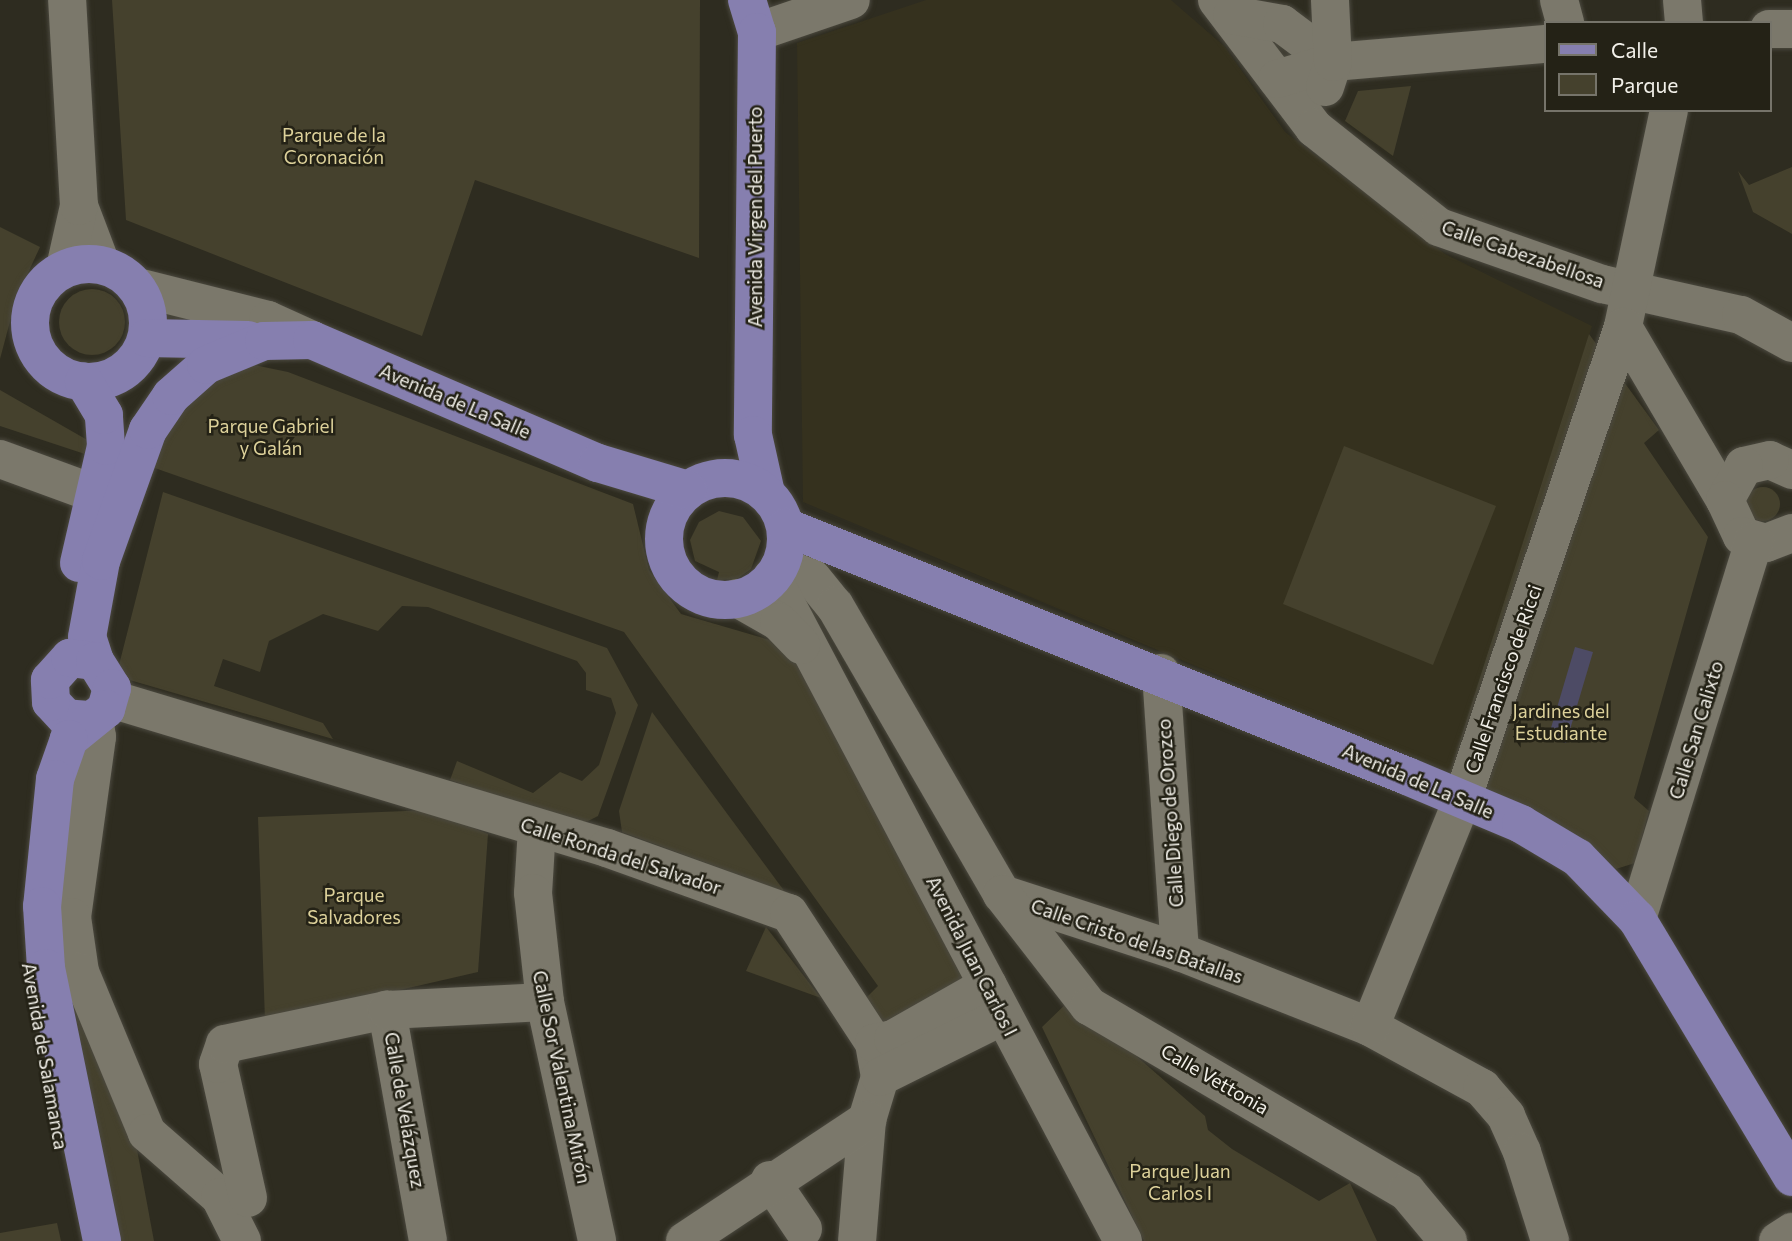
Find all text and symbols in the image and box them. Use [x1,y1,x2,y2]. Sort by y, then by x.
legend [1544,21,1771,112]
text: Calle [1611,37,1658,62]
text: Parque [1611,72,1678,97]
street label: Avenida Virgen del Puerto [744,107,766,327]
park label: Parque de la Coronación [282,124,386,168]
street label: Calle Cabezabellosa [1439,215,1607,293]
street label: Avenida de La Salle [376,359,534,443]
park label: Parque Gabriel y Galán [208,415,334,459]
street label: Calle Francisco de Ricci [1460,582,1546,776]
street label: Calle San Calixto [1664,658,1728,802]
park label: Jardines del Estudiante [1512,700,1610,744]
street label: Calle Diego de Orozco [1152,718,1188,908]
street label: Avenida de La Salle [1339,739,1497,823]
street label: Calle Ronda del Salvador [518,813,724,899]
street label: Avenida Juan Carlos I [922,872,1022,1040]
park label: Parque Salvadores [307,884,401,928]
street label: Calle Cristo de las Batallas [1028,894,1246,988]
street label: Avenida de Salamanca [17,961,73,1151]
street label: Calle Sor Valentina Mirón [528,968,596,1186]
street label: Calle de Velázquez [380,1030,430,1190]
street label: Calle Vettonia [1157,1039,1273,1119]
park label: Parque Juan Carlos I [1129,1160,1231,1204]

